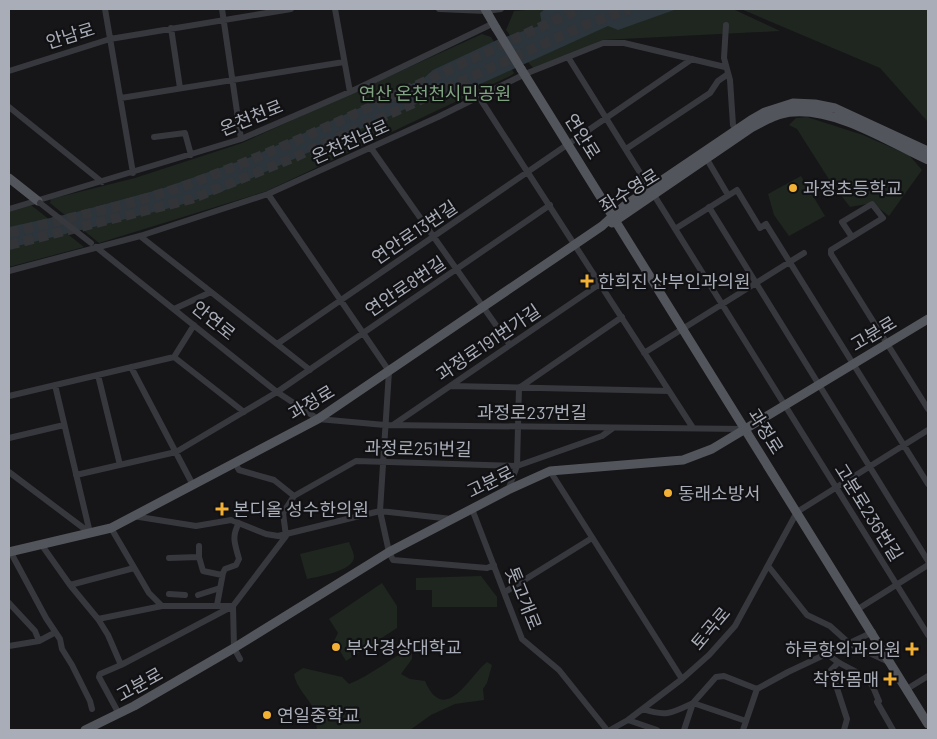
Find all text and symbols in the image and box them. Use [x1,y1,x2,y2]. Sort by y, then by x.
street label: 안남로 [43,17,97,53]
park label: 연산 온천천시민공원 [359,82,511,104]
street label: 온천천로 [216,94,286,140]
street label: 연안로 [561,109,605,163]
street label: 온천천남로 [308,114,392,168]
street label: 좌수영로 [595,163,663,217]
place label: 과정초등학교 [803,177,902,199]
marker: 과정초등학교 [787,182,799,194]
street label: 연안로13번길 [367,195,461,269]
street label: 연안로8번길 [361,251,449,321]
place label: 한희진 산부인과의원 [598,270,751,292]
marker: 한희진 산부인과의원 [580,274,594,288]
street label: 안연로 [188,296,240,344]
street label: 과정로191번가길 [432,299,544,385]
street label: 고분로 [846,311,900,355]
street label: 과정로 [284,380,338,424]
street label: 과정로237번길 [477,401,587,423]
street label: 과정로 [744,404,788,458]
street label: 과정로251번길 [364,436,472,460]
street label: 고분로236번길 [830,459,908,565]
street label: 고분로 [463,460,517,502]
place label: 동래소방서 [678,482,761,504]
marker: 동래소방서 [662,487,674,499]
place label: 본디올 성수한의원 [233,498,369,520]
marker: 본디올 성수한의원 [215,502,229,516]
street label: 톳고개로 [501,563,547,633]
street label: 토곡로 [686,602,734,654]
place label: 부산경상대학교 [346,636,462,658]
place label: 하루항외과의원 [785,638,901,660]
marker: 부산경상대학교 [330,641,342,653]
marker: 하루항외과의원 [905,642,919,656]
street label: 고분로 [112,662,166,706]
place label: 착한몸매 [813,668,879,690]
marker: 착한몸매 [883,672,897,686]
place label: 연일중학교 [277,704,360,726]
marker: 연일중학교 [261,709,273,721]

